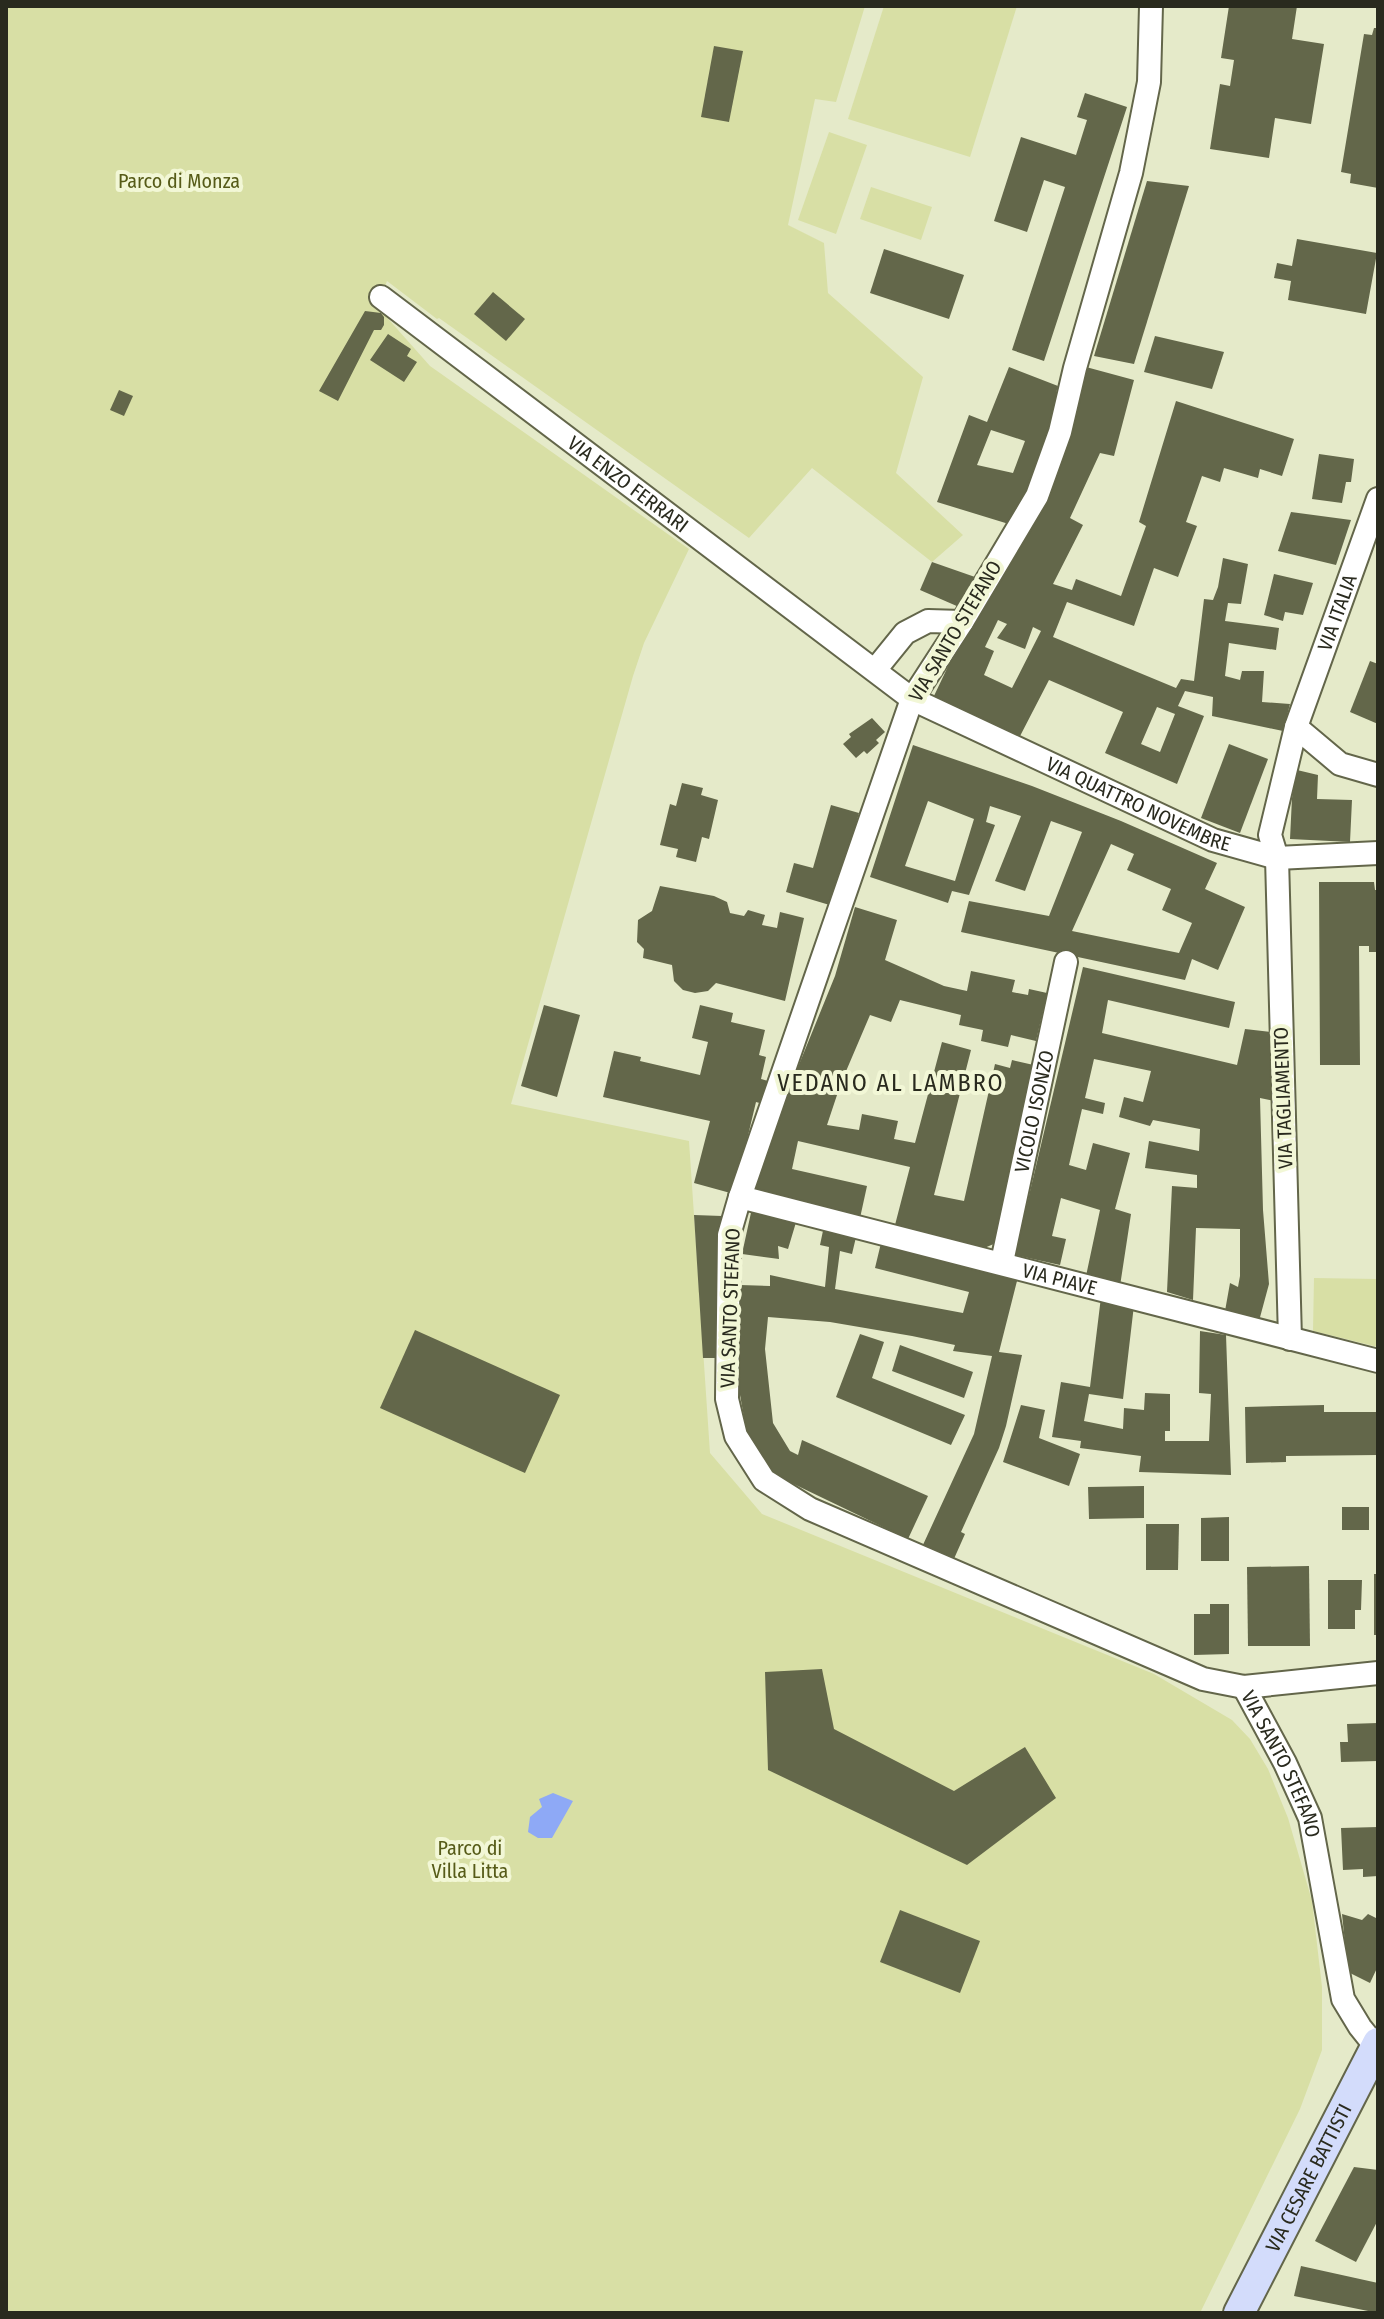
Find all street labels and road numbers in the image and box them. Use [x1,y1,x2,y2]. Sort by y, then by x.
street label: VIA ENZO FERRARI [563,431,693,537]
street label: VIA SANTO STEFANO [903,556,1007,706]
street label: VIA ITALIA [1312,571,1362,654]
street label: VIA QUATTRO NOVEMBRE [1042,752,1233,856]
street label: VIA TAGLIAMENTO [1269,1027,1297,1169]
street label: VICOLO ISONZO [1009,1048,1059,1175]
street label: VIA SANTO STEFANO [715,1228,745,1388]
street label: VIA PIAVE [1020,1258,1100,1300]
street label: VIA SANTO STEFANO [1236,1687,1325,1839]
street label: VIA CESARE BATTISTI [1260,2100,1357,2256]

